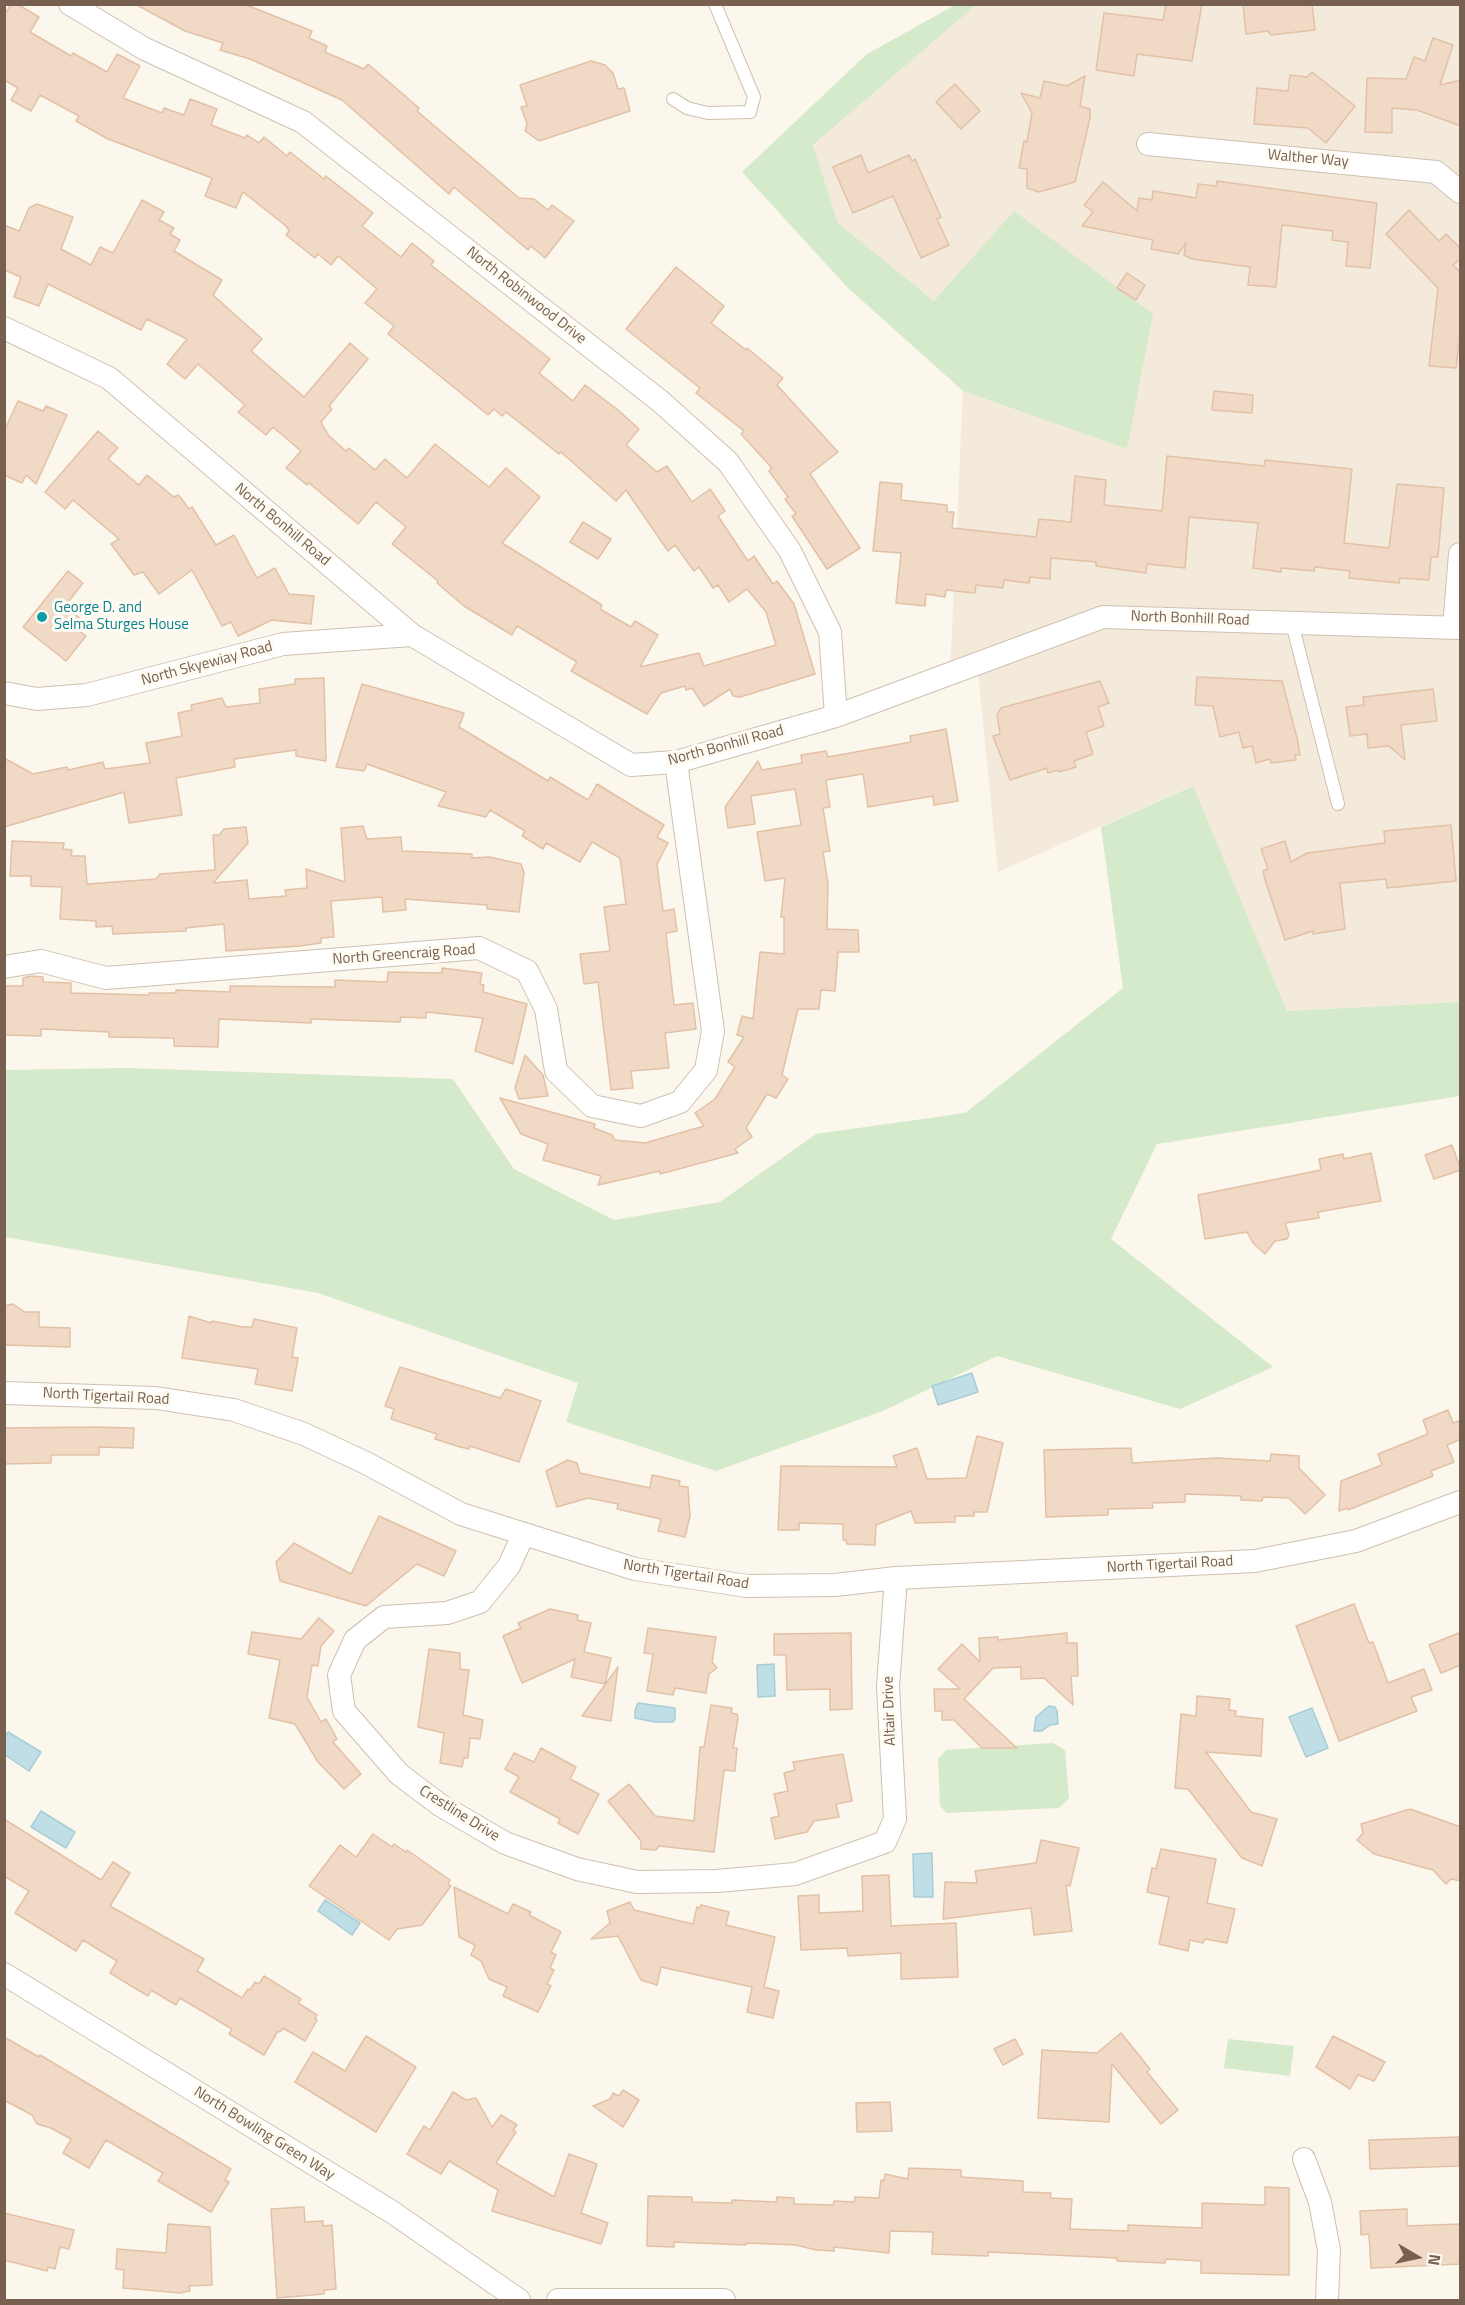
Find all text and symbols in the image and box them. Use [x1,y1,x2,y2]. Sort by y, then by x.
street label: Walther Way [1267,146,1349,172]
street label: North Robinwood Drive [462,244,590,348]
street label: North Bonhill Road [231,480,333,570]
place label: George D. and Selma Sturges House [54,599,189,634]
street label: North Bonhill Road [1130,608,1250,630]
marker: George D. and Selma Sturges House [35,610,49,624]
street label: North Skyewiay Road [140,638,274,690]
street label: North Bonhill Road [666,722,786,770]
street label: North Greencraig Road [332,941,476,969]
street label: North Tigertail Road [42,1385,170,1409]
street label: North Tigertail Road [1106,1553,1234,1577]
street label: North Tigertail Road [622,1556,750,1594]
street label: Altair Drive [880,1676,900,1746]
street label: Crestline Drive [415,1782,503,1846]
street label: North Bowling Green Way [190,2083,338,2185]
north arrow [1387,2227,1447,2287]
text: N [1422,2252,1447,2267]

